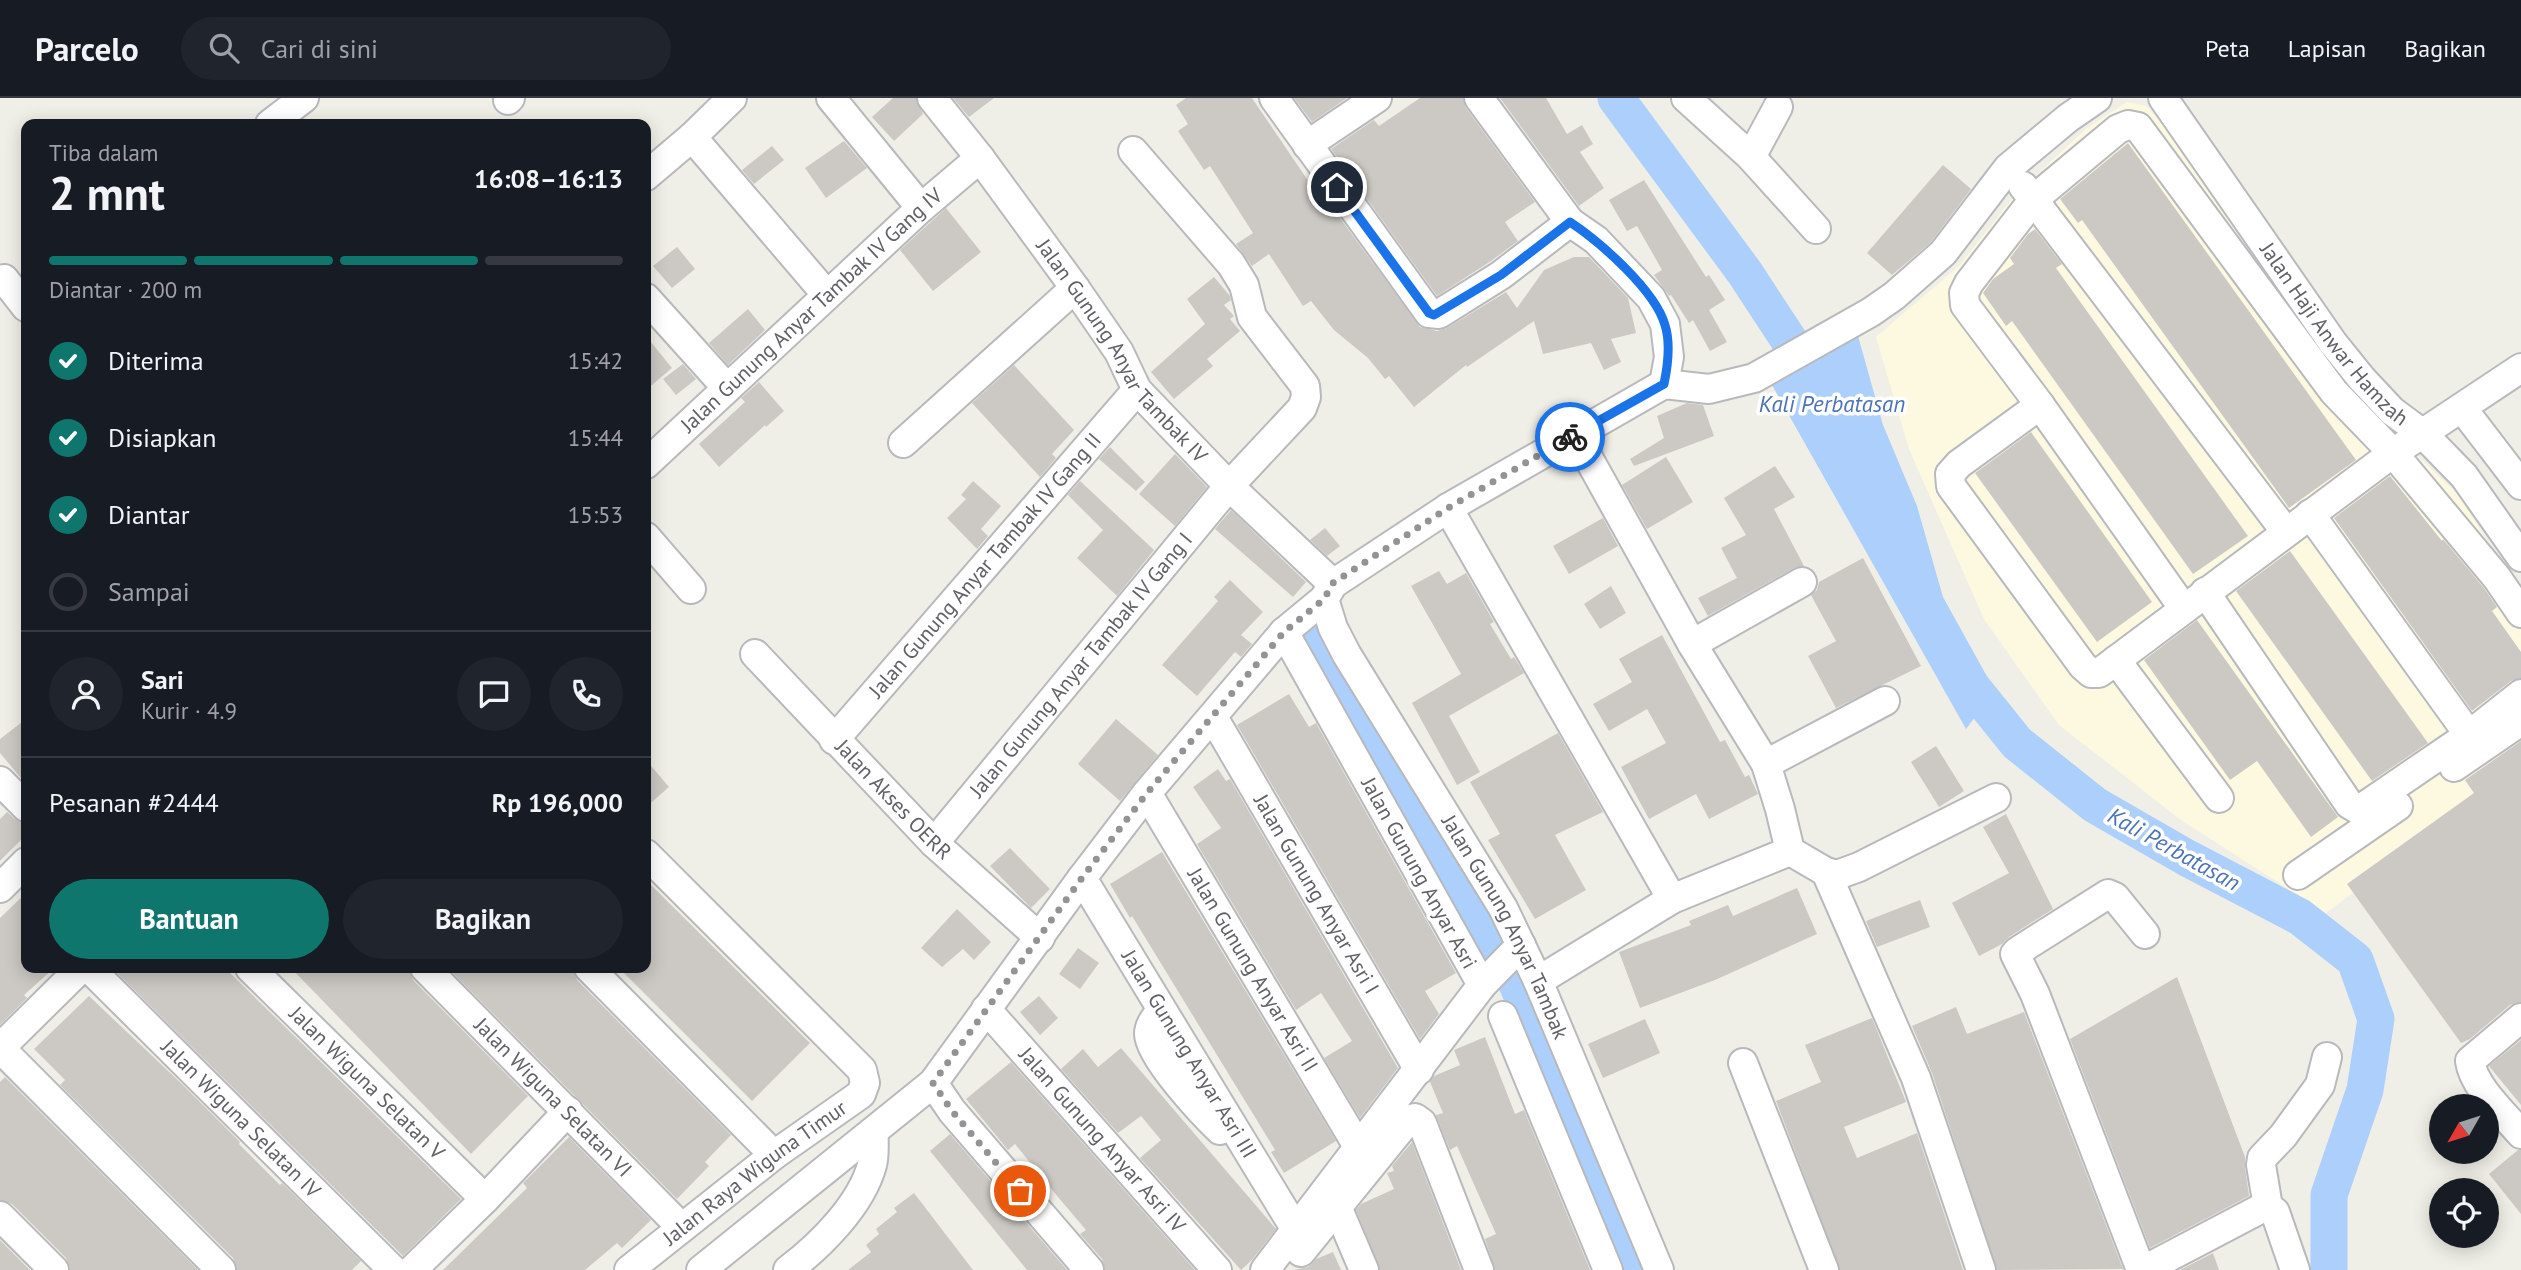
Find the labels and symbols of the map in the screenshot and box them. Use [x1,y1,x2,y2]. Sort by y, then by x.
pin [1307,157,1367,217]
street label: Jalan Gunung Anyar Tambak IV Gang IV [674,182,948,439]
street label: Jalan Gunung Anyar Tambak IV [1030,233,1213,468]
street label: Jalan Haji Anwar Hamzah [2254,236,2414,431]
water label: Kali Perbatasan [1759,389,1905,418]
courier [1535,402,1605,472]
street label: Jalan Gunung Anyar Tambak IV Gang II [864,427,1108,703]
street label: Jalan Gunung Anyar Tambak IV Gang I [963,527,1199,803]
street label: Jalan Akses OERR [829,733,957,865]
street label: Jalan Gunung Anyar Asri [1355,771,1483,973]
street label: Jalan Gunung Anyar Asri I [1247,788,1386,999]
water label: Kali Perbatasan [2103,800,2245,897]
street label: Jalan Gunung Anyar Tambak [1435,809,1575,1043]
street label: Jalan Gunung Anyar Asri II [1181,862,1324,1076]
street label: Jalan Gunung Anyar Asri III [1115,944,1263,1163]
street label: Jalan Wiguna Selatan V [283,1000,451,1165]
street label: Jalan Wiguna Selatan VI [468,1011,638,1182]
street label: Jalan Wiguna Selatan IV [155,1033,327,1204]
street label: Jalan Gunung Anyar Asri IV [1013,1041,1192,1238]
street label: Jalan Raya Wiguna Timur [656,1094,852,1252]
north arrow [2429,1094,2499,1164]
pin [990,1161,1050,1221]

